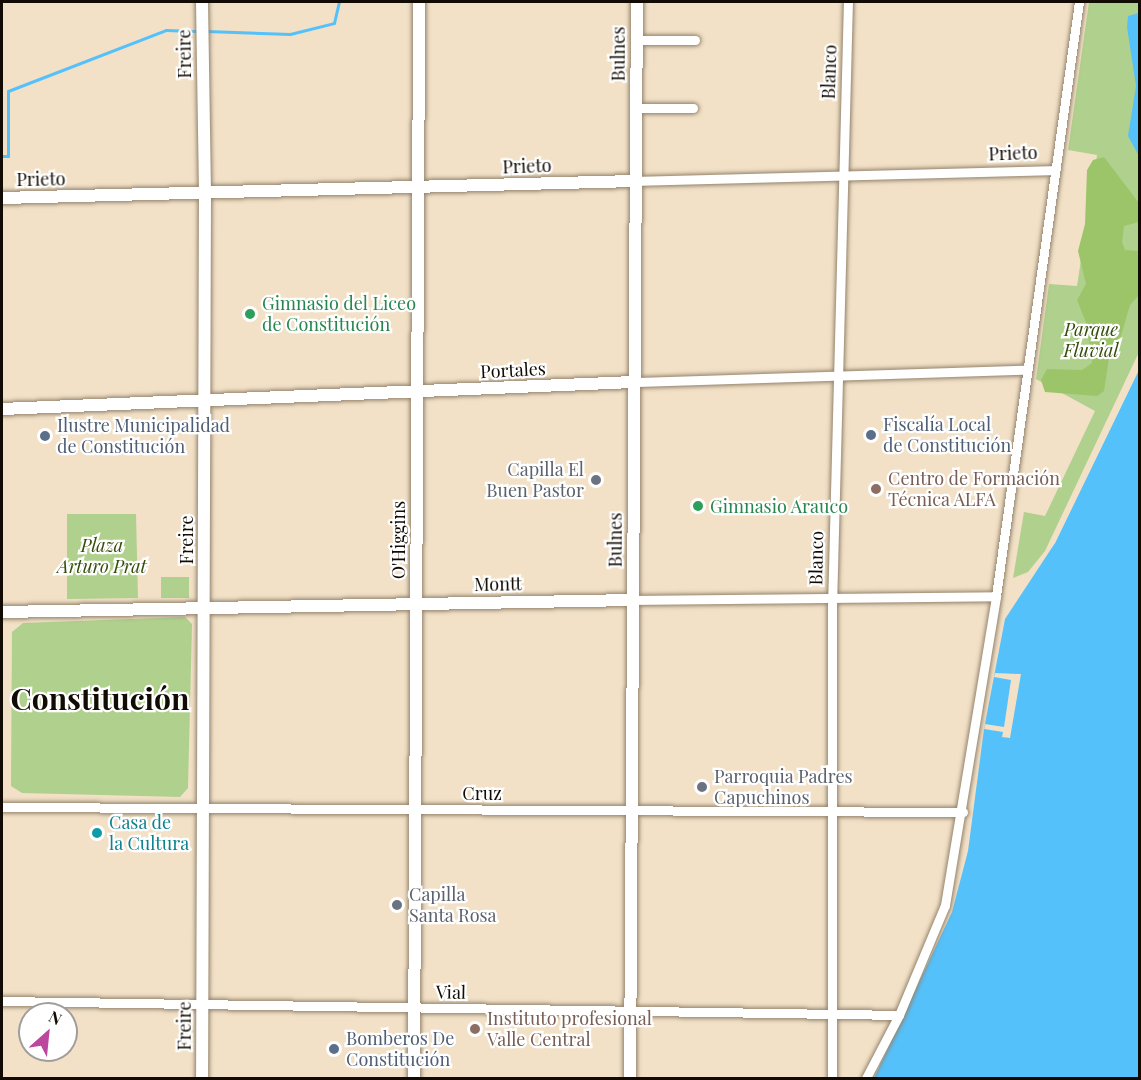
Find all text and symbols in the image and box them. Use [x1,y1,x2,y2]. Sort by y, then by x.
street label: Bulnes [607,27,629,81]
street label: Freire [173,29,195,79]
street label: Blanco [817,44,841,100]
street label: Prieto [988,141,1038,165]
street label: Prieto [502,154,552,178]
street label: Prieto [16,168,66,190]
place label: Gimnasio del Liceo de Constitución [262,293,416,336]
marker: Gimnasio del Liceo de Constitución [243,307,257,321]
park label: Parque Fluvial [1064,319,1118,362]
street label: Portales [480,357,546,383]
place label: Fiscalía Local de Constitución [883,414,1011,456]
place label: Ilustre Municipalidad de Constitución [57,415,230,458]
marker: Fiscalía Local de Constitución [864,428,878,442]
marker: Ilustre Municipalidad de Constitución [38,429,52,443]
place label: Capilla El Buen Pastor [486,459,584,502]
place label: Centro de Formación Técnica ALFA [888,468,1060,510]
marker: Capilla El Buen Pastor [589,473,603,487]
marker: Centro de Formación Técnica ALFA [869,482,883,496]
place label: Gimnasio Arauco [710,495,849,517]
marker: Gimnasio Arauco [691,499,705,513]
street label: O'Higgins [387,501,409,579]
street label: Bulnes [604,513,626,567]
street label: Freire [175,515,197,565]
street label: Blanco [805,531,827,585]
park label: Plaza Arturo Prat [57,535,147,578]
street label: Montt [474,573,522,595]
district label: Constitución [11,680,189,716]
place label: Parroquia Padres Capuchinos [714,766,853,808]
marker: Parroquia Padres Capuchinos [695,780,709,794]
street label: Cruz [462,782,502,804]
place label: Casa de la Cultura [109,812,189,854]
marker: Casa de la Cultura [90,826,104,840]
place label: Capilla Santa Rosa [409,884,497,926]
marker: Capilla Santa Rosa [390,898,404,912]
street label: Vial [436,981,466,1003]
street label: Freire [173,1001,195,1051]
north arrow [18,1002,78,1062]
text: N [46,1005,65,1029]
place label: Instituto profesional Valle Central [487,1008,652,1050]
marker: Instituto profesional Valle Central [468,1022,482,1036]
place label: Bomberos De Constitución [346,1028,454,1070]
marker: Bomberos De Constitución [327,1042,341,1056]

